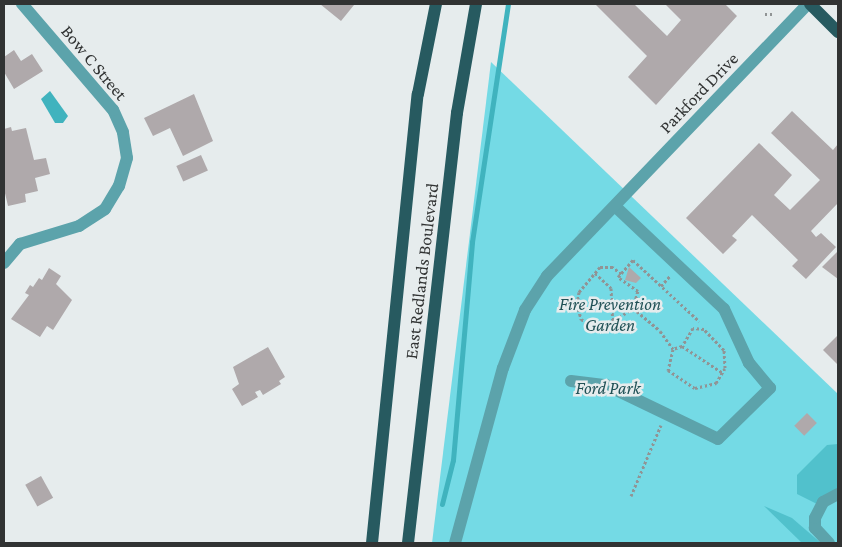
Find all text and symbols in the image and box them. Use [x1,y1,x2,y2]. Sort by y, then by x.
street label: Bow C Street [56,21,132,105]
street label: Parkford Drive [655,48,743,138]
street label: East Redlands Boulevard [400,182,444,360]
park label: Fire Prevention Garden [559,294,661,336]
park label: Ford Park [575,377,641,399]

